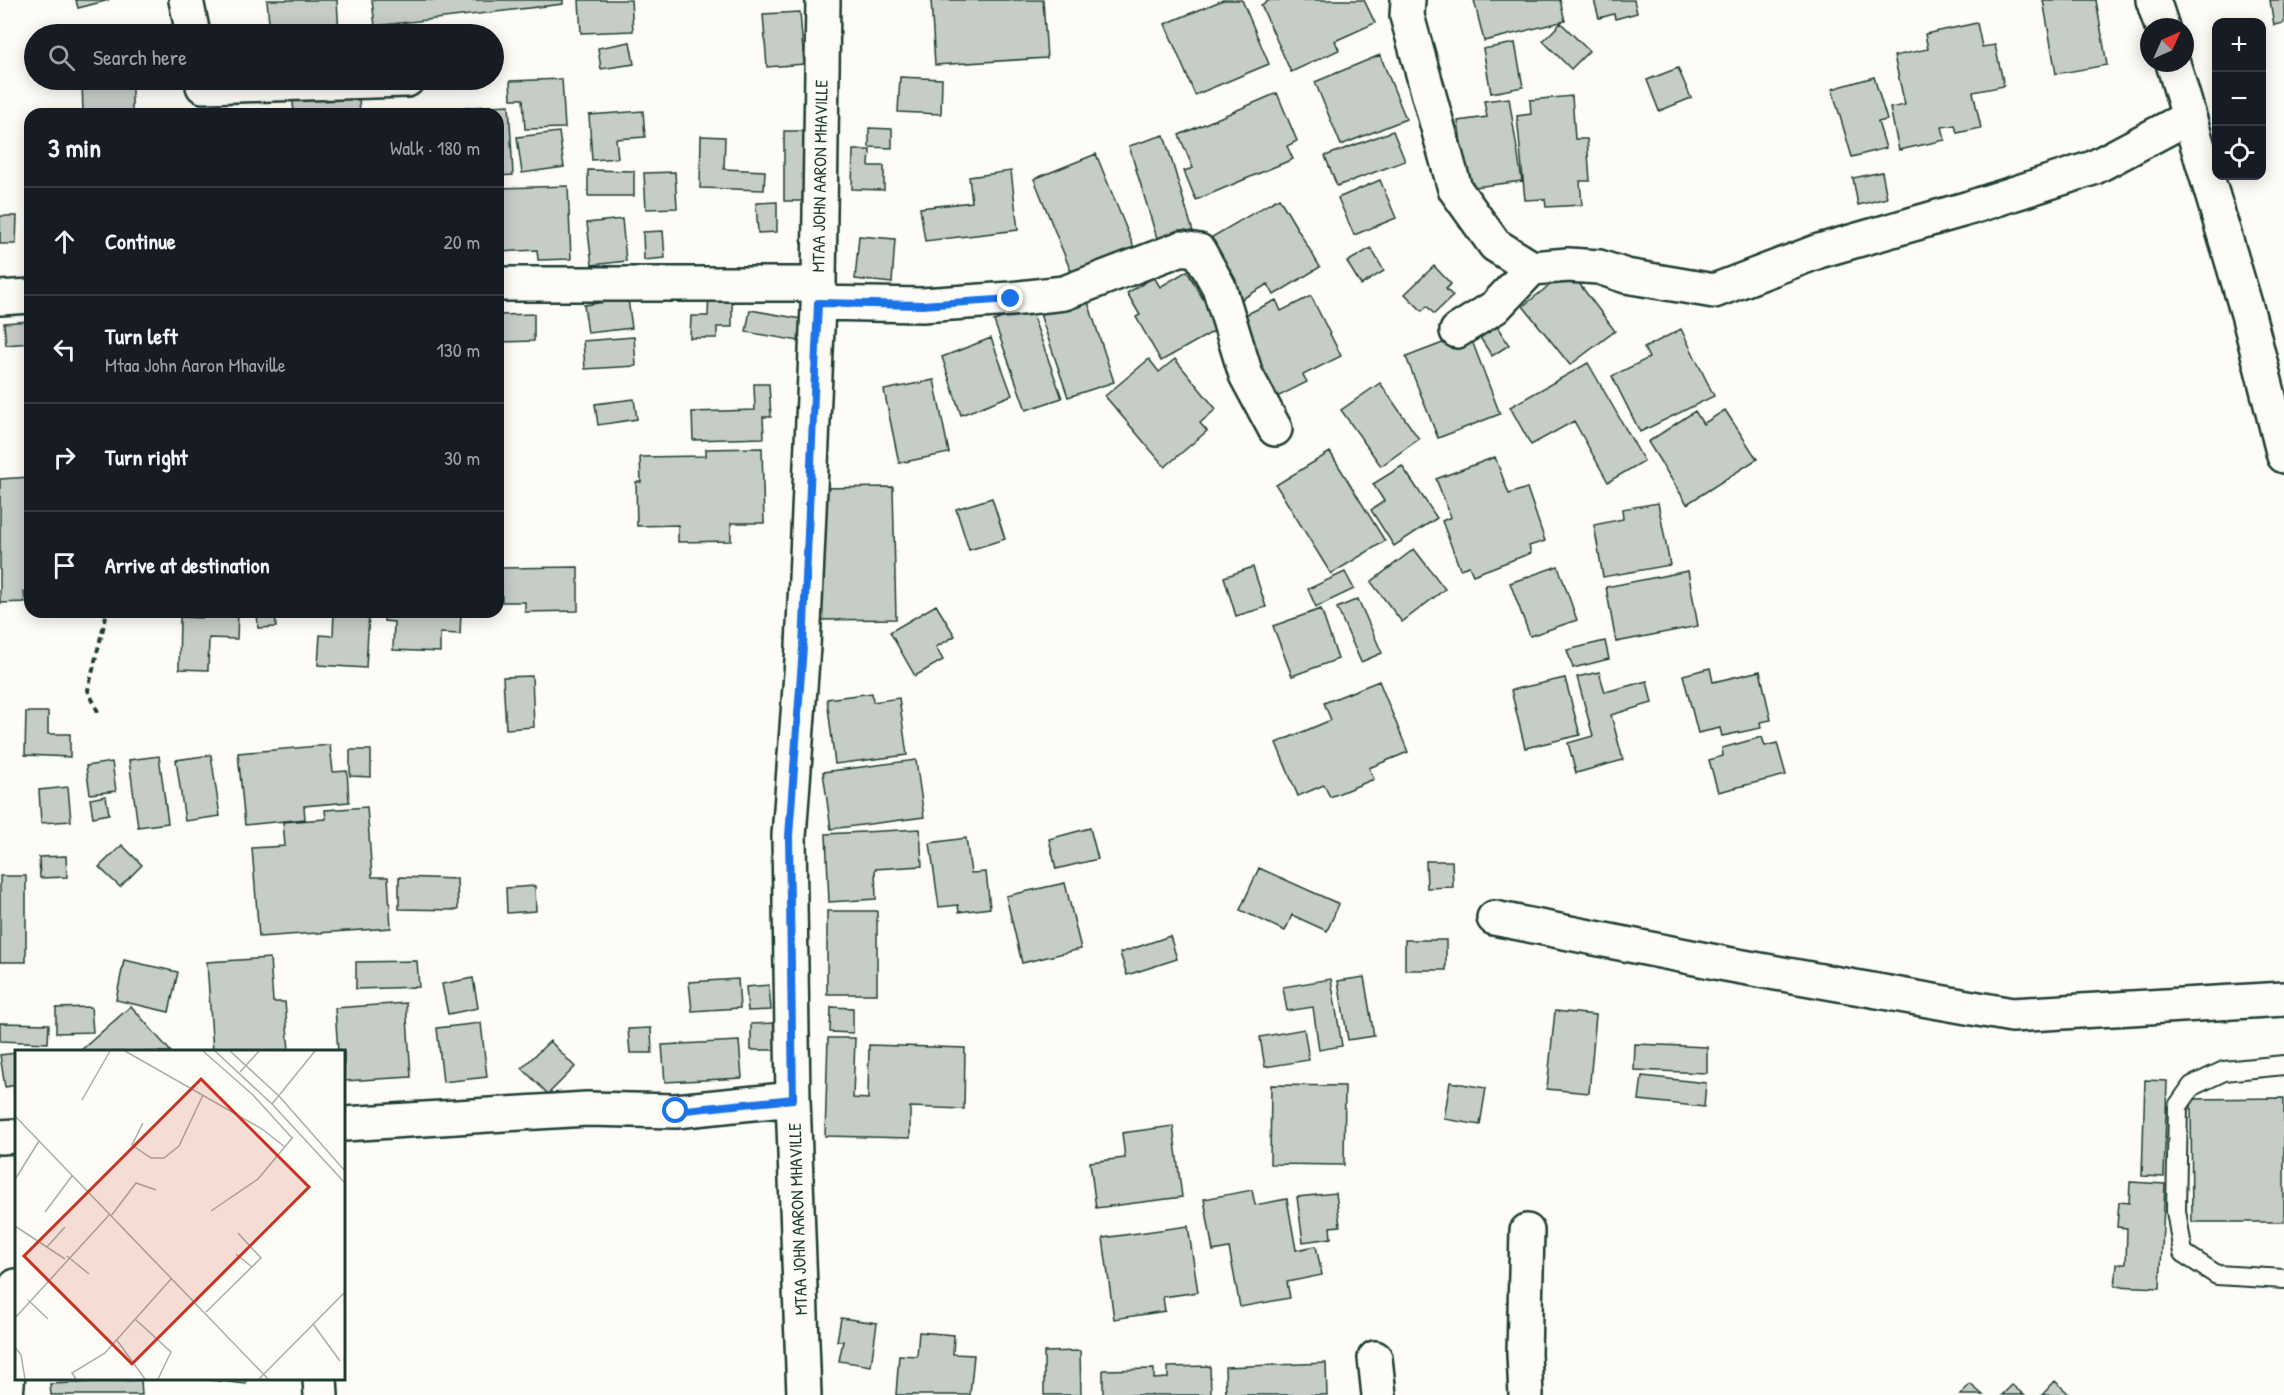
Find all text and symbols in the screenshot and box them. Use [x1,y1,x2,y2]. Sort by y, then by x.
north arrow [2140,18,2194,72]
map controls [2212,18,2266,180]
button: + [2212,18,2266,72]
search box [24,24,504,90]
icon: search [45,41,78,74]
text: Search here [93,42,187,72]
button: − [2212,72,2266,126]
street label: MTAA JOHN AARON MHAVILLE [805,79,834,273]
button: locate [2212,126,2266,180]
text: 3 min [48,130,101,165]
text: Walk · 180 m [390,134,480,161]
icon: ahead [48,225,81,258]
text: Continue [105,226,176,256]
text: 20 m [443,228,480,255]
route end [997,285,1023,311]
text: Turn left [105,321,178,351]
icon: left [48,333,81,366]
text: 130 m [437,336,480,363]
text: Mtaa John Aaron Mhaville [105,351,286,378]
icon: right [48,441,81,474]
text: Turn right [105,442,188,472]
text: 30 m [444,444,480,471]
icon: arrive [48,549,81,582]
text: Arrive at destination [105,550,270,580]
inset map [15,1050,345,1380]
route start [662,1097,688,1123]
street label: MTAA JOHN AARON MHAVILLE [782,1122,813,1316]

